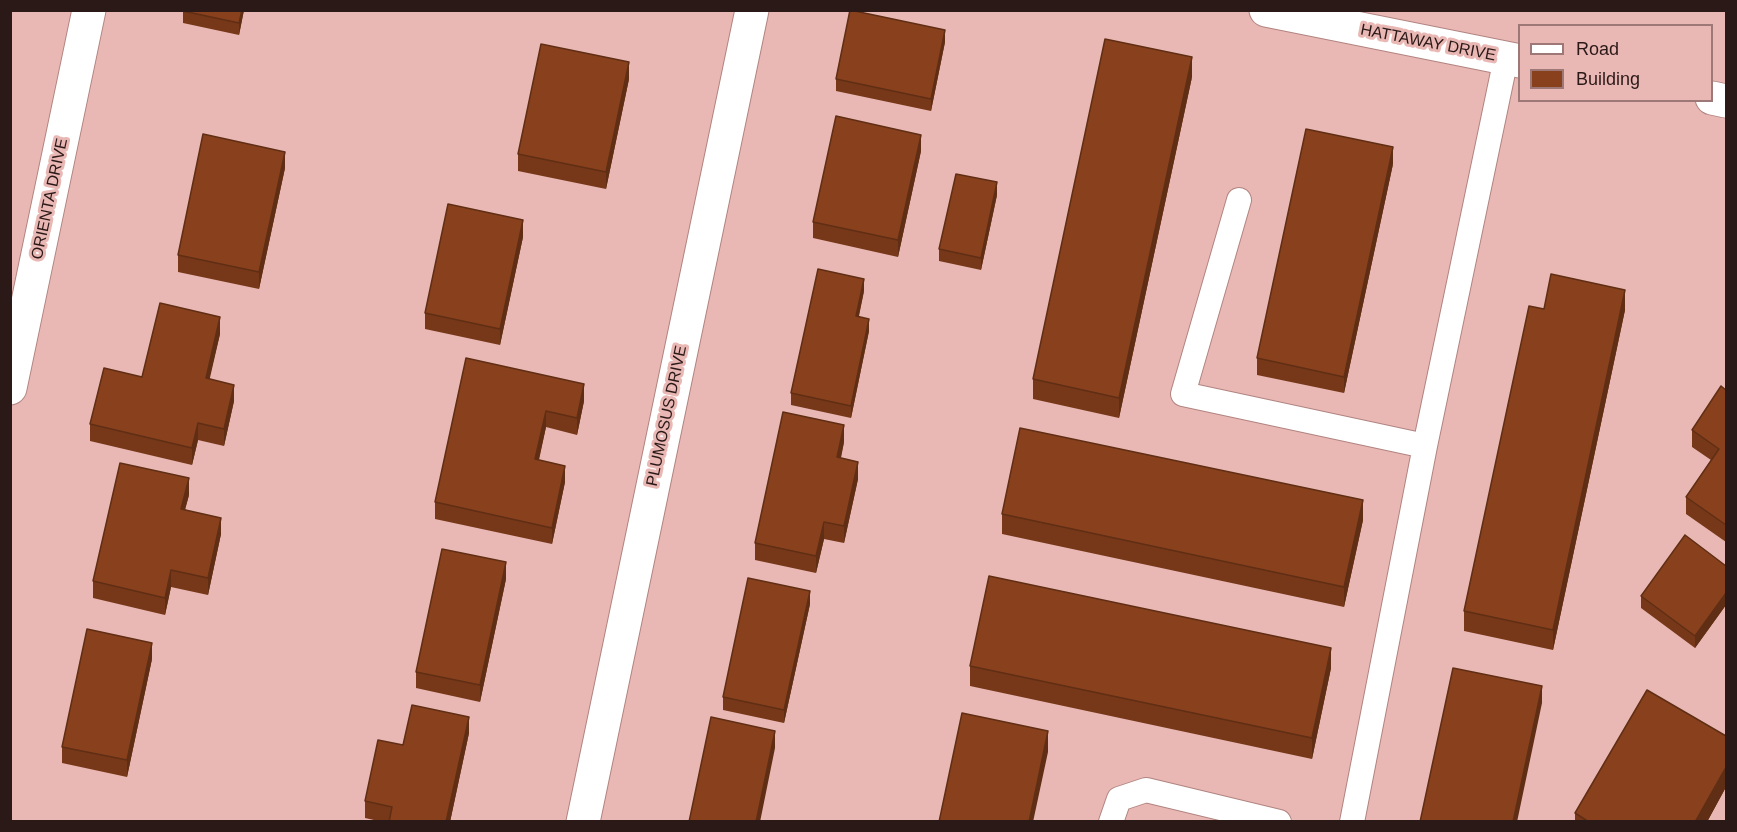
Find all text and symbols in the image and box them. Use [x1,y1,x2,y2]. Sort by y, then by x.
street label: HATTAWAY DRIVE [1359,20,1497,66]
legend [1518,24,1713,102]
text: Road [1576,39,1619,59]
text: Building [1576,69,1640,89]
street label: ORIENTA DRIVE [28,137,72,261]
street label: PLUMOSUS DRIVE [643,344,691,488]

